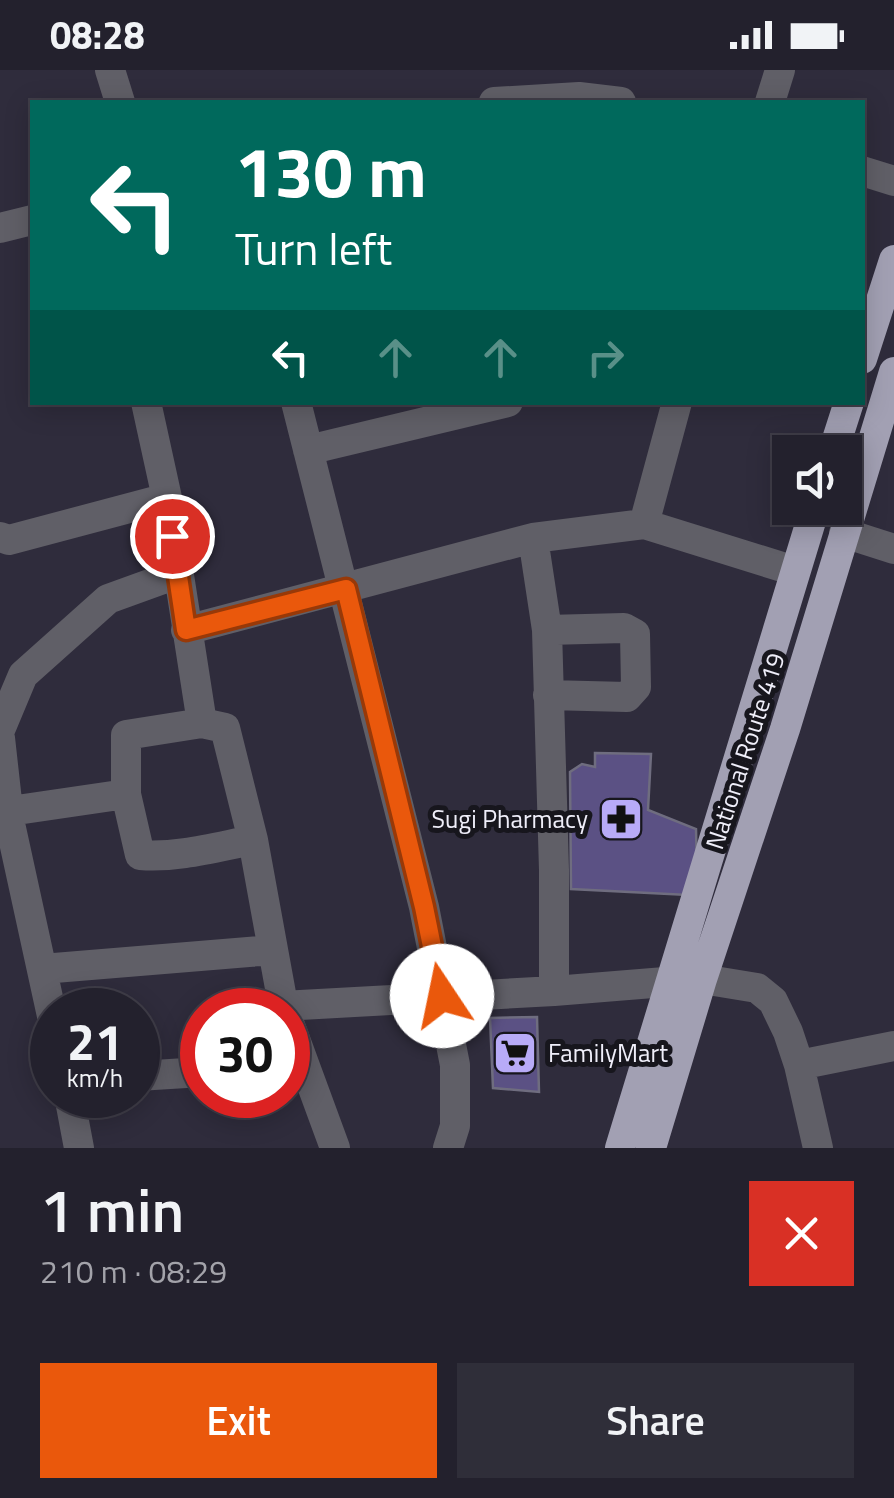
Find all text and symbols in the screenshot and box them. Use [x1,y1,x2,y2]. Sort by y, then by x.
text: 08:28 [50,6,145,64]
text: 130 m [235,118,427,224]
icon: left [70,140,200,270]
text: Turn left [235,214,392,282]
icon: left [263,330,318,385]
icon: ahead [368,330,423,385]
icon: ahead [473,330,528,385]
icon: right [578,330,633,385]
map controls [772,435,862,525]
button: sound [772,435,862,525]
pin [130,494,215,579]
icon: arrive [145,509,200,564]
street label: National Route 419 [695,648,795,854]
pharmacy icon: Sugi Pharmacy [598,796,644,842]
place label: Sugi Pharmacy [432,800,588,838]
position arrow [390,944,494,1048]
speed limit sign: 30 [180,988,310,1118]
text: 21 [67,1003,123,1079]
supermarket icon: FamilyMart [492,1030,538,1076]
place label: FamilyMart [548,1034,668,1072]
text: km/h [67,1059,123,1097]
text: 1 min [40,1164,184,1255]
button: close [749,1181,854,1286]
text: 210 m · 08:29 [40,1247,227,1295]
button: Exit [40,1363,437,1478]
button: Share [457,1363,854,1478]

